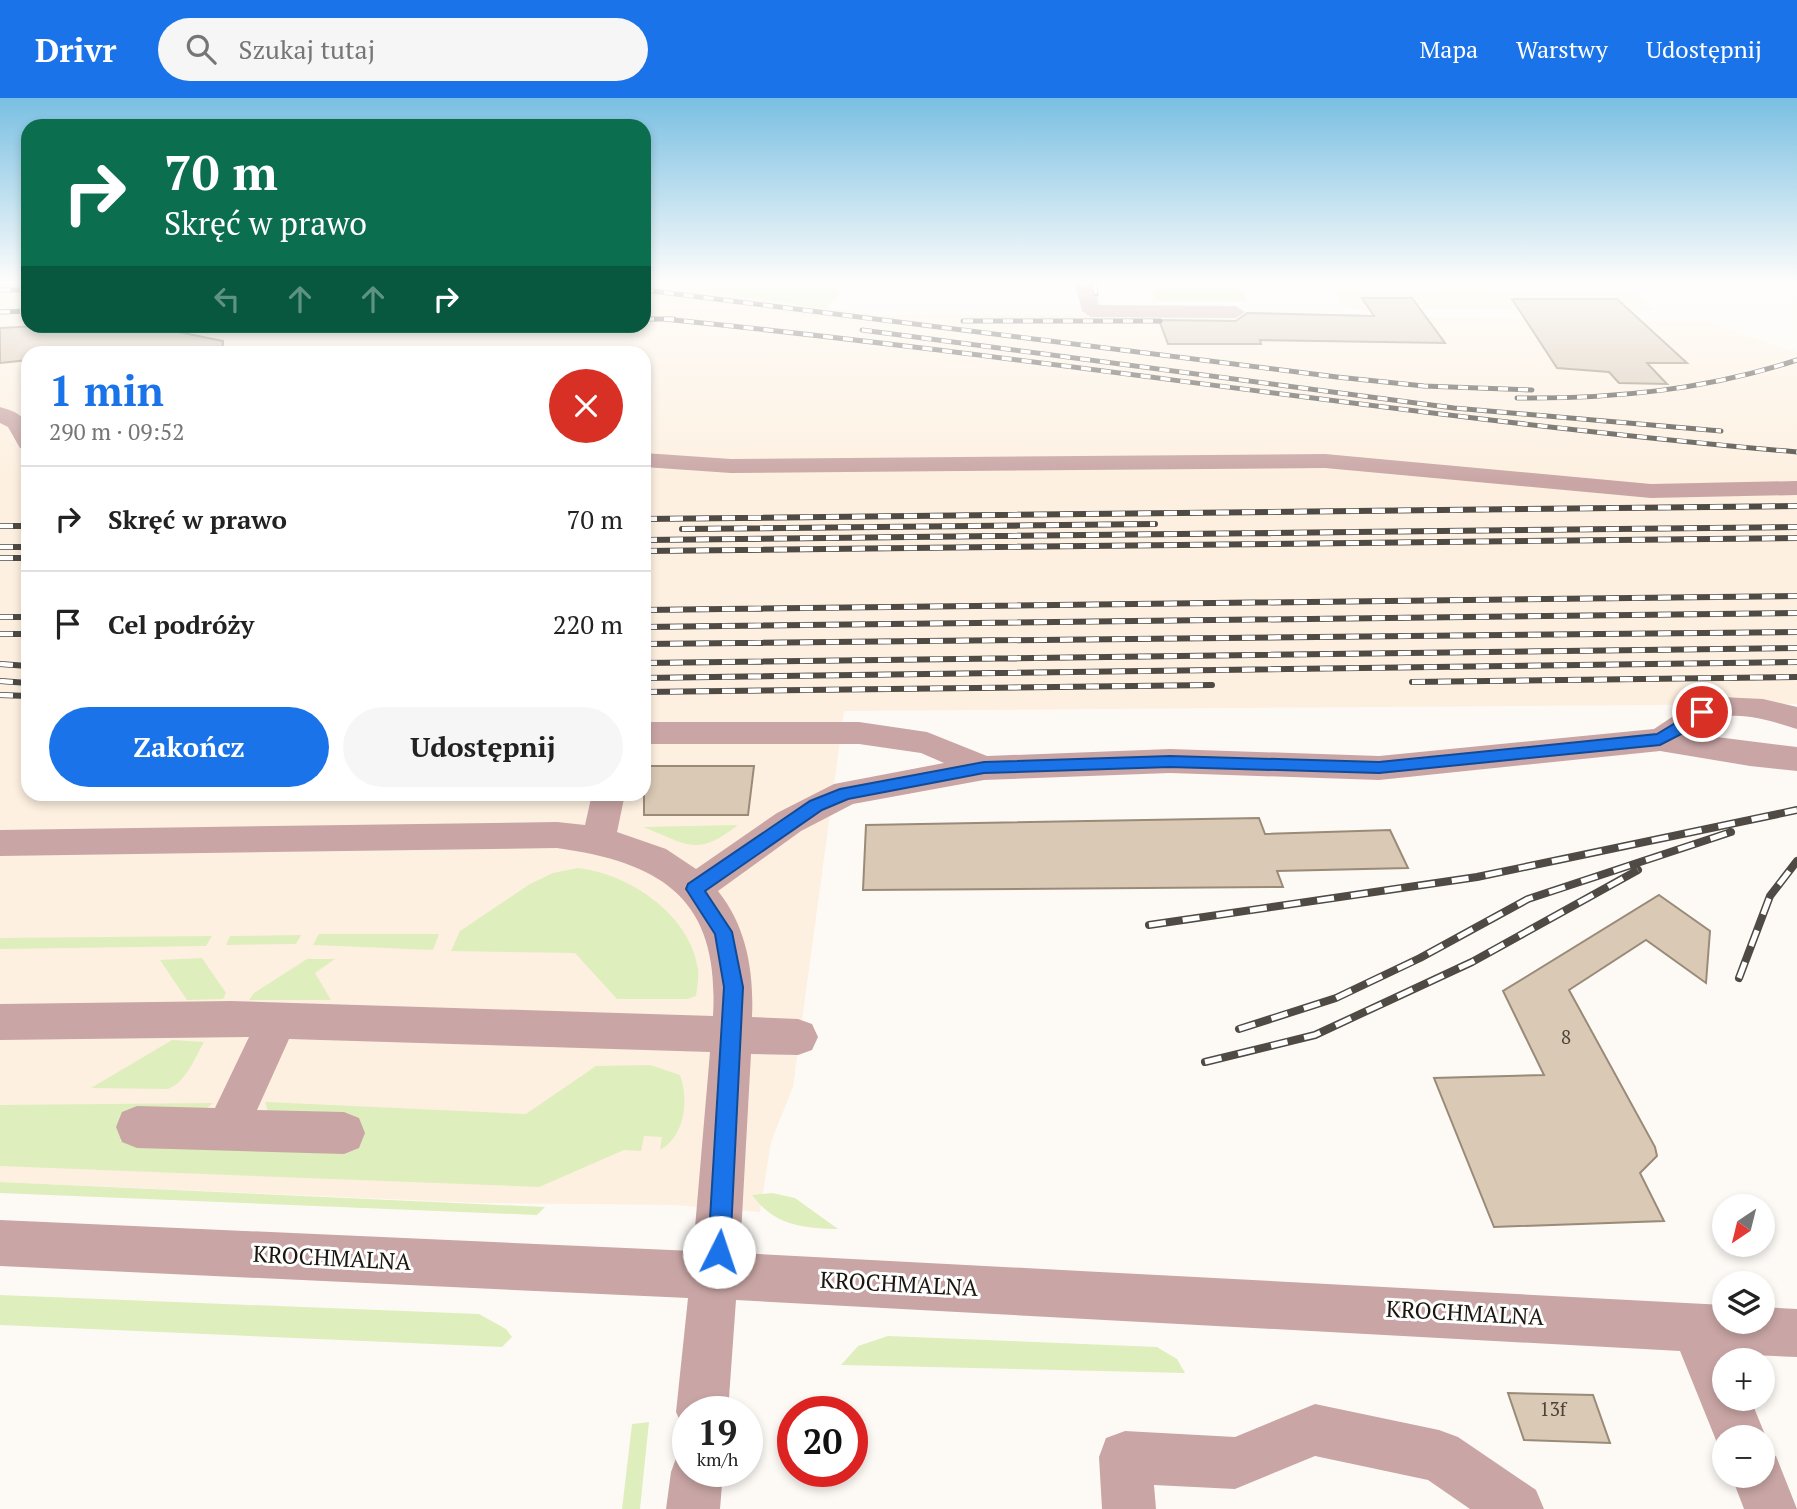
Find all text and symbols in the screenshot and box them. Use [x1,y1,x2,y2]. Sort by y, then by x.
search box [158,18,648,81]
text: Drivr [35,28,116,71]
icon: search [182,30,220,68]
text: Szukaj tutaj [238,32,375,66]
text: Mapa [1419,33,1478,65]
text: Warstwy [1516,33,1608,65]
text: Udostępnij [1646,33,1762,65]
text: 70 m [164,139,278,204]
icon: right [49,147,140,238]
text: Skręć w prawo [164,202,367,244]
icon: left [208,280,246,318]
icon: ahead [281,280,319,318]
icon: ahead [354,280,392,318]
icon: right [427,280,465,318]
text: 1 min [49,362,164,418]
button: close [549,369,623,443]
text: 290 m · 09:52 [49,416,184,447]
icon: right [49,500,87,538]
text: Skręć w prawo [108,502,287,536]
text: 70 m [567,502,623,536]
icon: arrive [49,605,87,643]
text: Cel podróży [108,607,254,641]
text: 220 m [553,607,623,641]
pin [1672,682,1732,742]
icon: arrive [1683,693,1721,731]
button: Zakończ [49,707,329,787]
button: Udostępnij [343,707,623,787]
house number: 8 [1561,1024,1571,1049]
north arrow [1712,1194,1774,1256]
map controls [1712,1194,1775,1488]
position arrow [682,1215,756,1289]
street label: KROCHMALNA [252,1238,412,1277]
street label: KROCHMALNA [819,1264,979,1303]
button: layers [1712,1271,1775,1334]
street label: KROCHMALNA [1385,1293,1545,1332]
button: + [1712,1348,1775,1411]
speed limit sign: 20 [777,1396,868,1487]
house number: 13f [1540,1396,1568,1421]
text: 19 [698,1409,737,1455]
button: − [1712,1425,1775,1488]
text: km/h [697,1447,738,1471]

